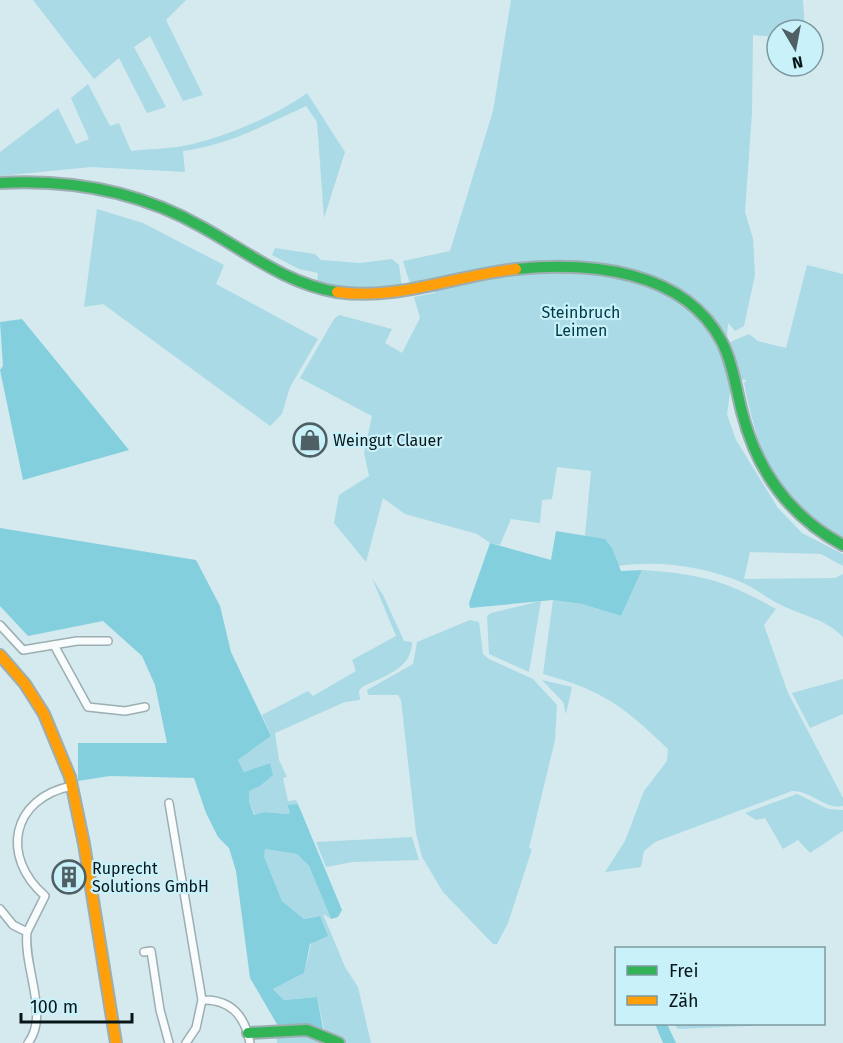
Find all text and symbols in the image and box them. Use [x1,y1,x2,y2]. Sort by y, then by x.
north arrow [765,18,825,78]
text: N [791,52,804,73]
park label: Steinbruch Leimen [542,303,620,340]
shop icon: Weingut Clauer [292,422,328,458]
place label: Weingut Clauer [333,431,443,450]
building icon: Ruprecht Solutions GmbH [51,859,87,895]
place label: Ruprecht Solutions GmbH [92,859,209,896]
legend [615,947,825,1025]
text: Frei [669,960,699,982]
scale bar [21,986,132,1024]
text: Zäh [669,990,698,1012]
text: 100 m [30,996,78,1018]

